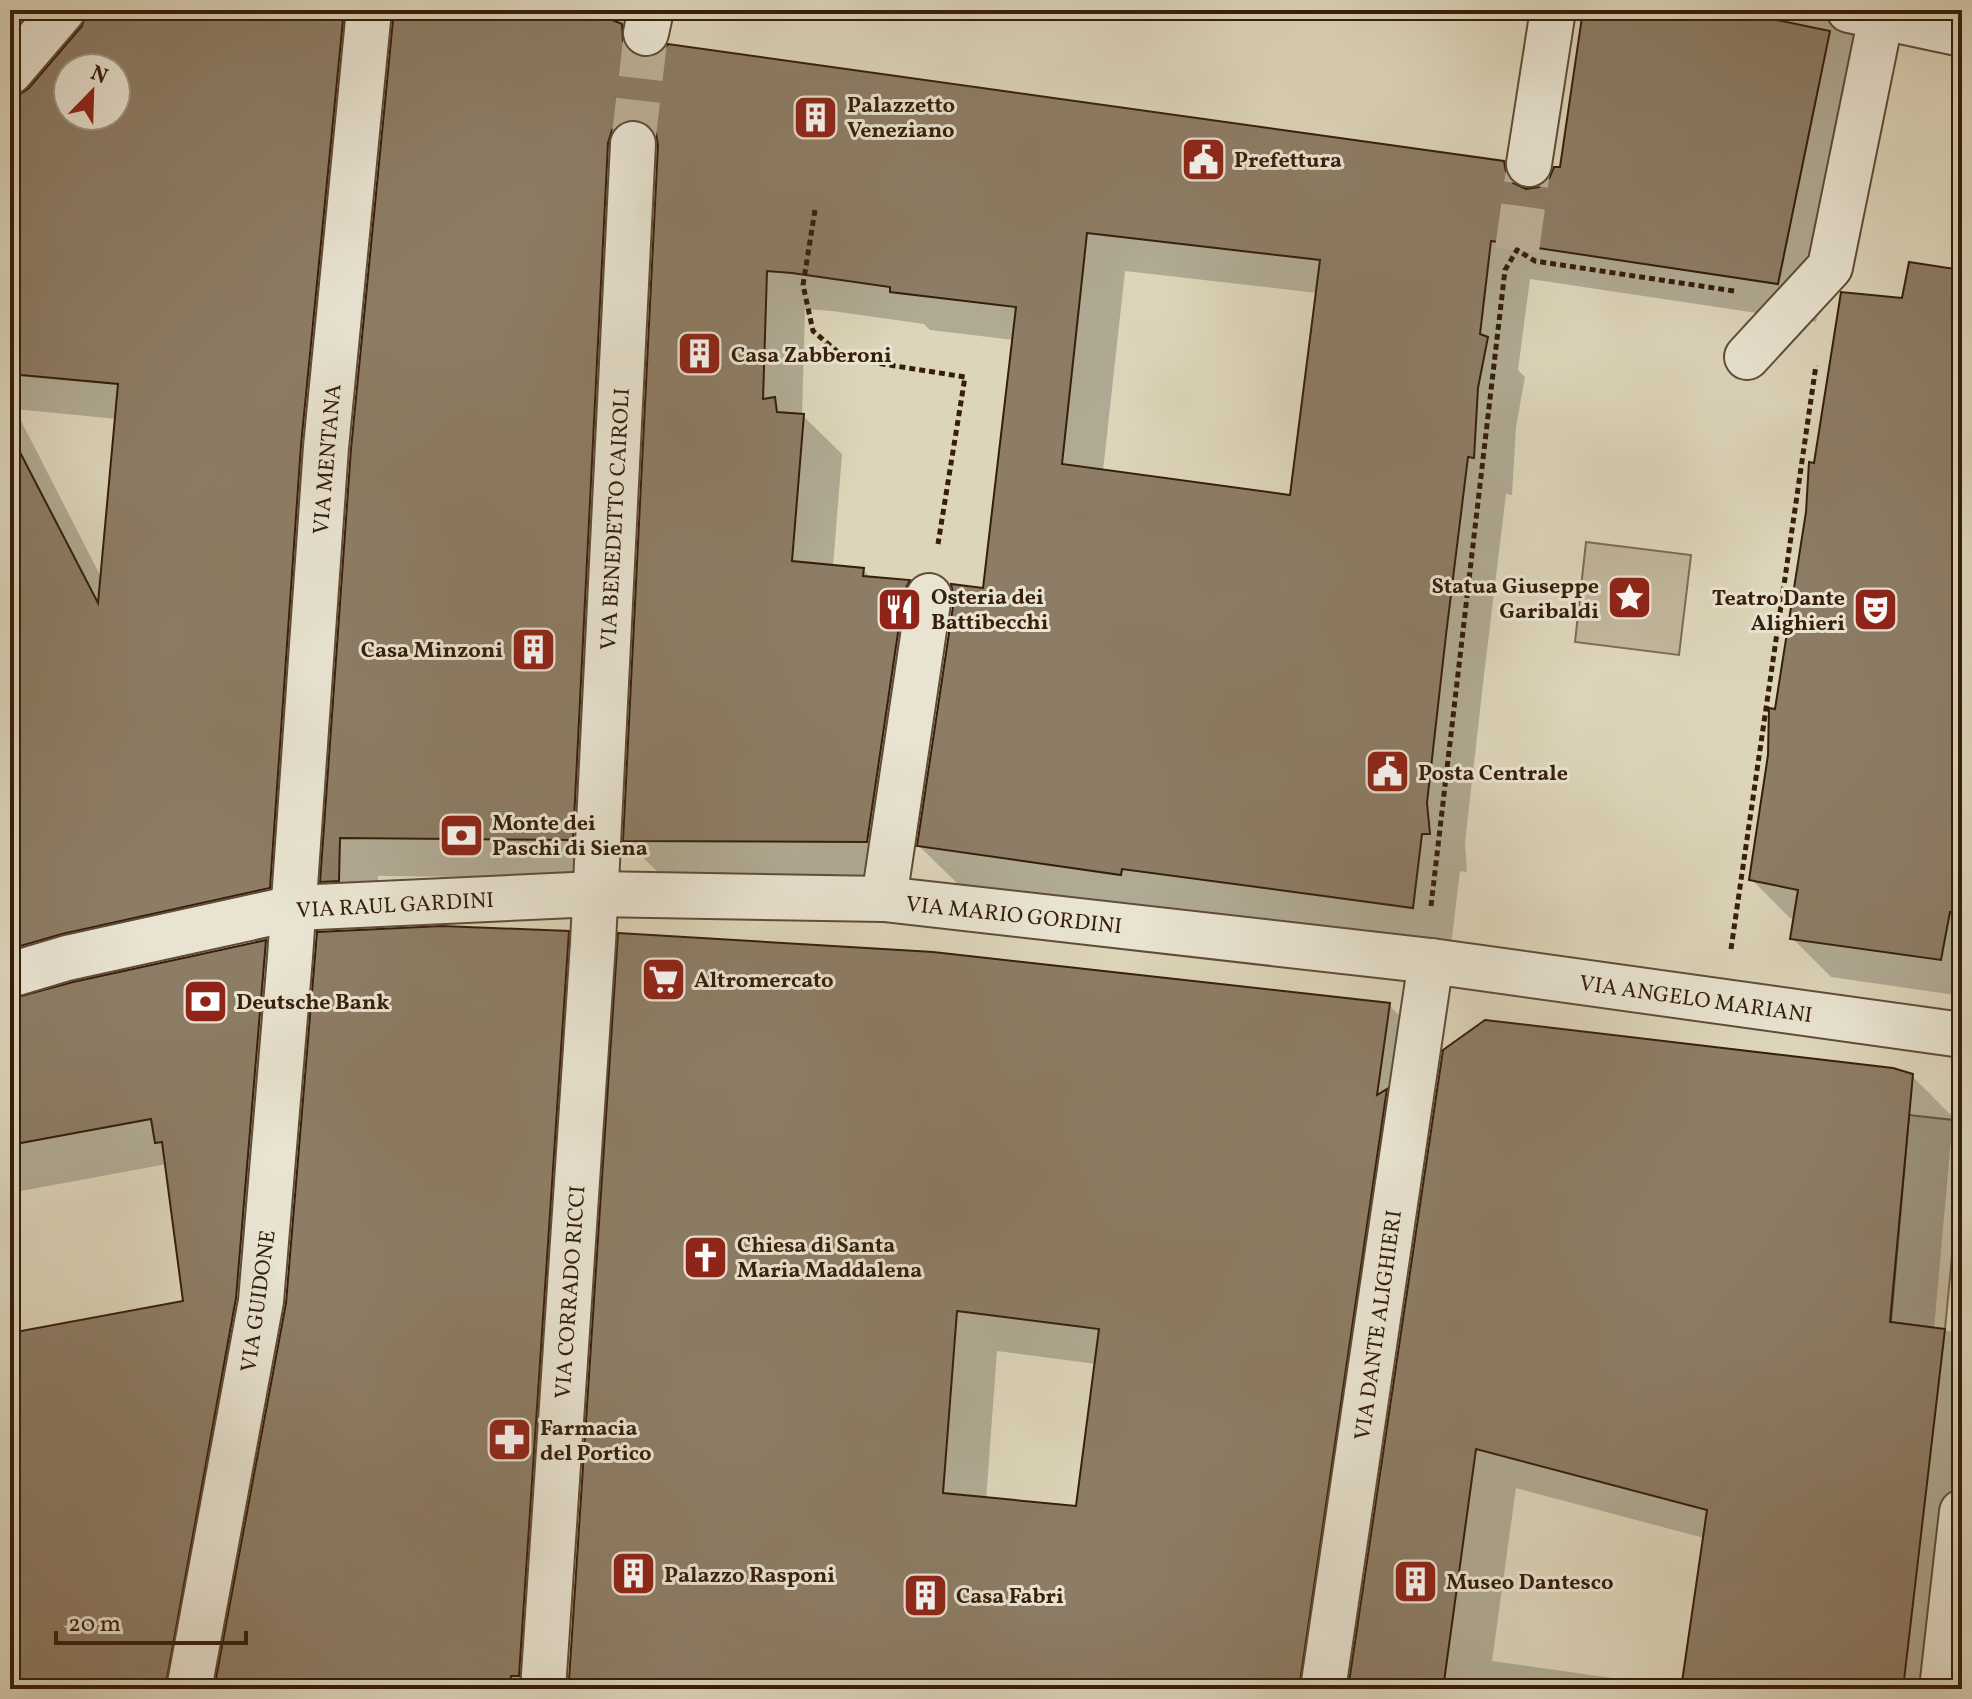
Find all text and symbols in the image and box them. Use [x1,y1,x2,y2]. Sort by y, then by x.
north arrow [52,52,132,132]
text: N [85,59,112,93]
place label: Palazzetto Veneziano [847,91,955,147]
building icon: Palazzetto Veneziano [792,93,840,141]
public building icon: Prefettura [1179,135,1227,183]
place label: Prefettura [1234,146,1342,177]
building icon: Casa Zabberoni [676,330,724,378]
place label: Casa Zabberoni [731,341,892,372]
street label: VIA MENTANA [306,383,351,536]
street label: VIA BENEDETTO CAIROLI [594,387,639,651]
place label: Statua Giuseppe Garibaldi [1432,572,1599,628]
place icon: Statua Giuseppe Garibaldi [1606,574,1654,622]
place label: Osteria dei Battibecchi [931,583,1049,639]
place label: Teatro Dante Alighieri [1712,584,1845,640]
restaurant icon: Osteria dei Battibecchi [876,585,924,633]
theatre icon: Teatro Dante Alighieri [1852,586,1900,634]
building icon: Casa Minzoni [510,625,558,673]
place label: Casa Minzoni [361,636,503,667]
public building icon: Posta Centrale [1363,748,1411,796]
place label: Posta Centrale [1418,759,1568,790]
place label: Monte dei Paschi di Siena [492,809,648,865]
bank icon: Monte dei Paschi di Siena [437,811,485,859]
street label: VIA RAUL GARDINI [295,886,495,927]
street label: VIA MARIO GORDINI [904,890,1123,943]
supermarket icon: Altromercato [639,955,687,1003]
place label: Altromercato [694,966,834,997]
street label: VIA ANGELO MARIANI [1577,969,1814,1032]
bank icon: Deutsche Bank [181,977,229,1025]
place label: Deutsche Bank [236,988,389,1019]
street label: VIA CORRADO RICCI [549,1184,594,1400]
street label: VIA DANTE ALIGHIERI [1348,1208,1411,1442]
street label: VIA GUIDONE [234,1228,285,1374]
place label: Chiesa di Santa Maria Maddalena [737,1231,922,1287]
church icon: Chiesa di Santa Maria Maddalena [682,1233,730,1281]
place label: Farmacia del Portico [540,1414,652,1470]
pharmacy icon: Farmacia del Portico [485,1416,533,1464]
building icon: Palazzo Rasponi [609,1550,657,1598]
building icon: Museo Dantesco [1391,1557,1439,1605]
place label: Palazzo Rasponi [664,1561,835,1592]
place label: Museo Dantesco [1446,1568,1614,1599]
building icon: Casa Fabri [901,1571,949,1619]
place label: Casa Fabri [956,1582,1064,1613]
scale bar [56,1595,246,1645]
text: 20 m [68,1608,121,1642]

